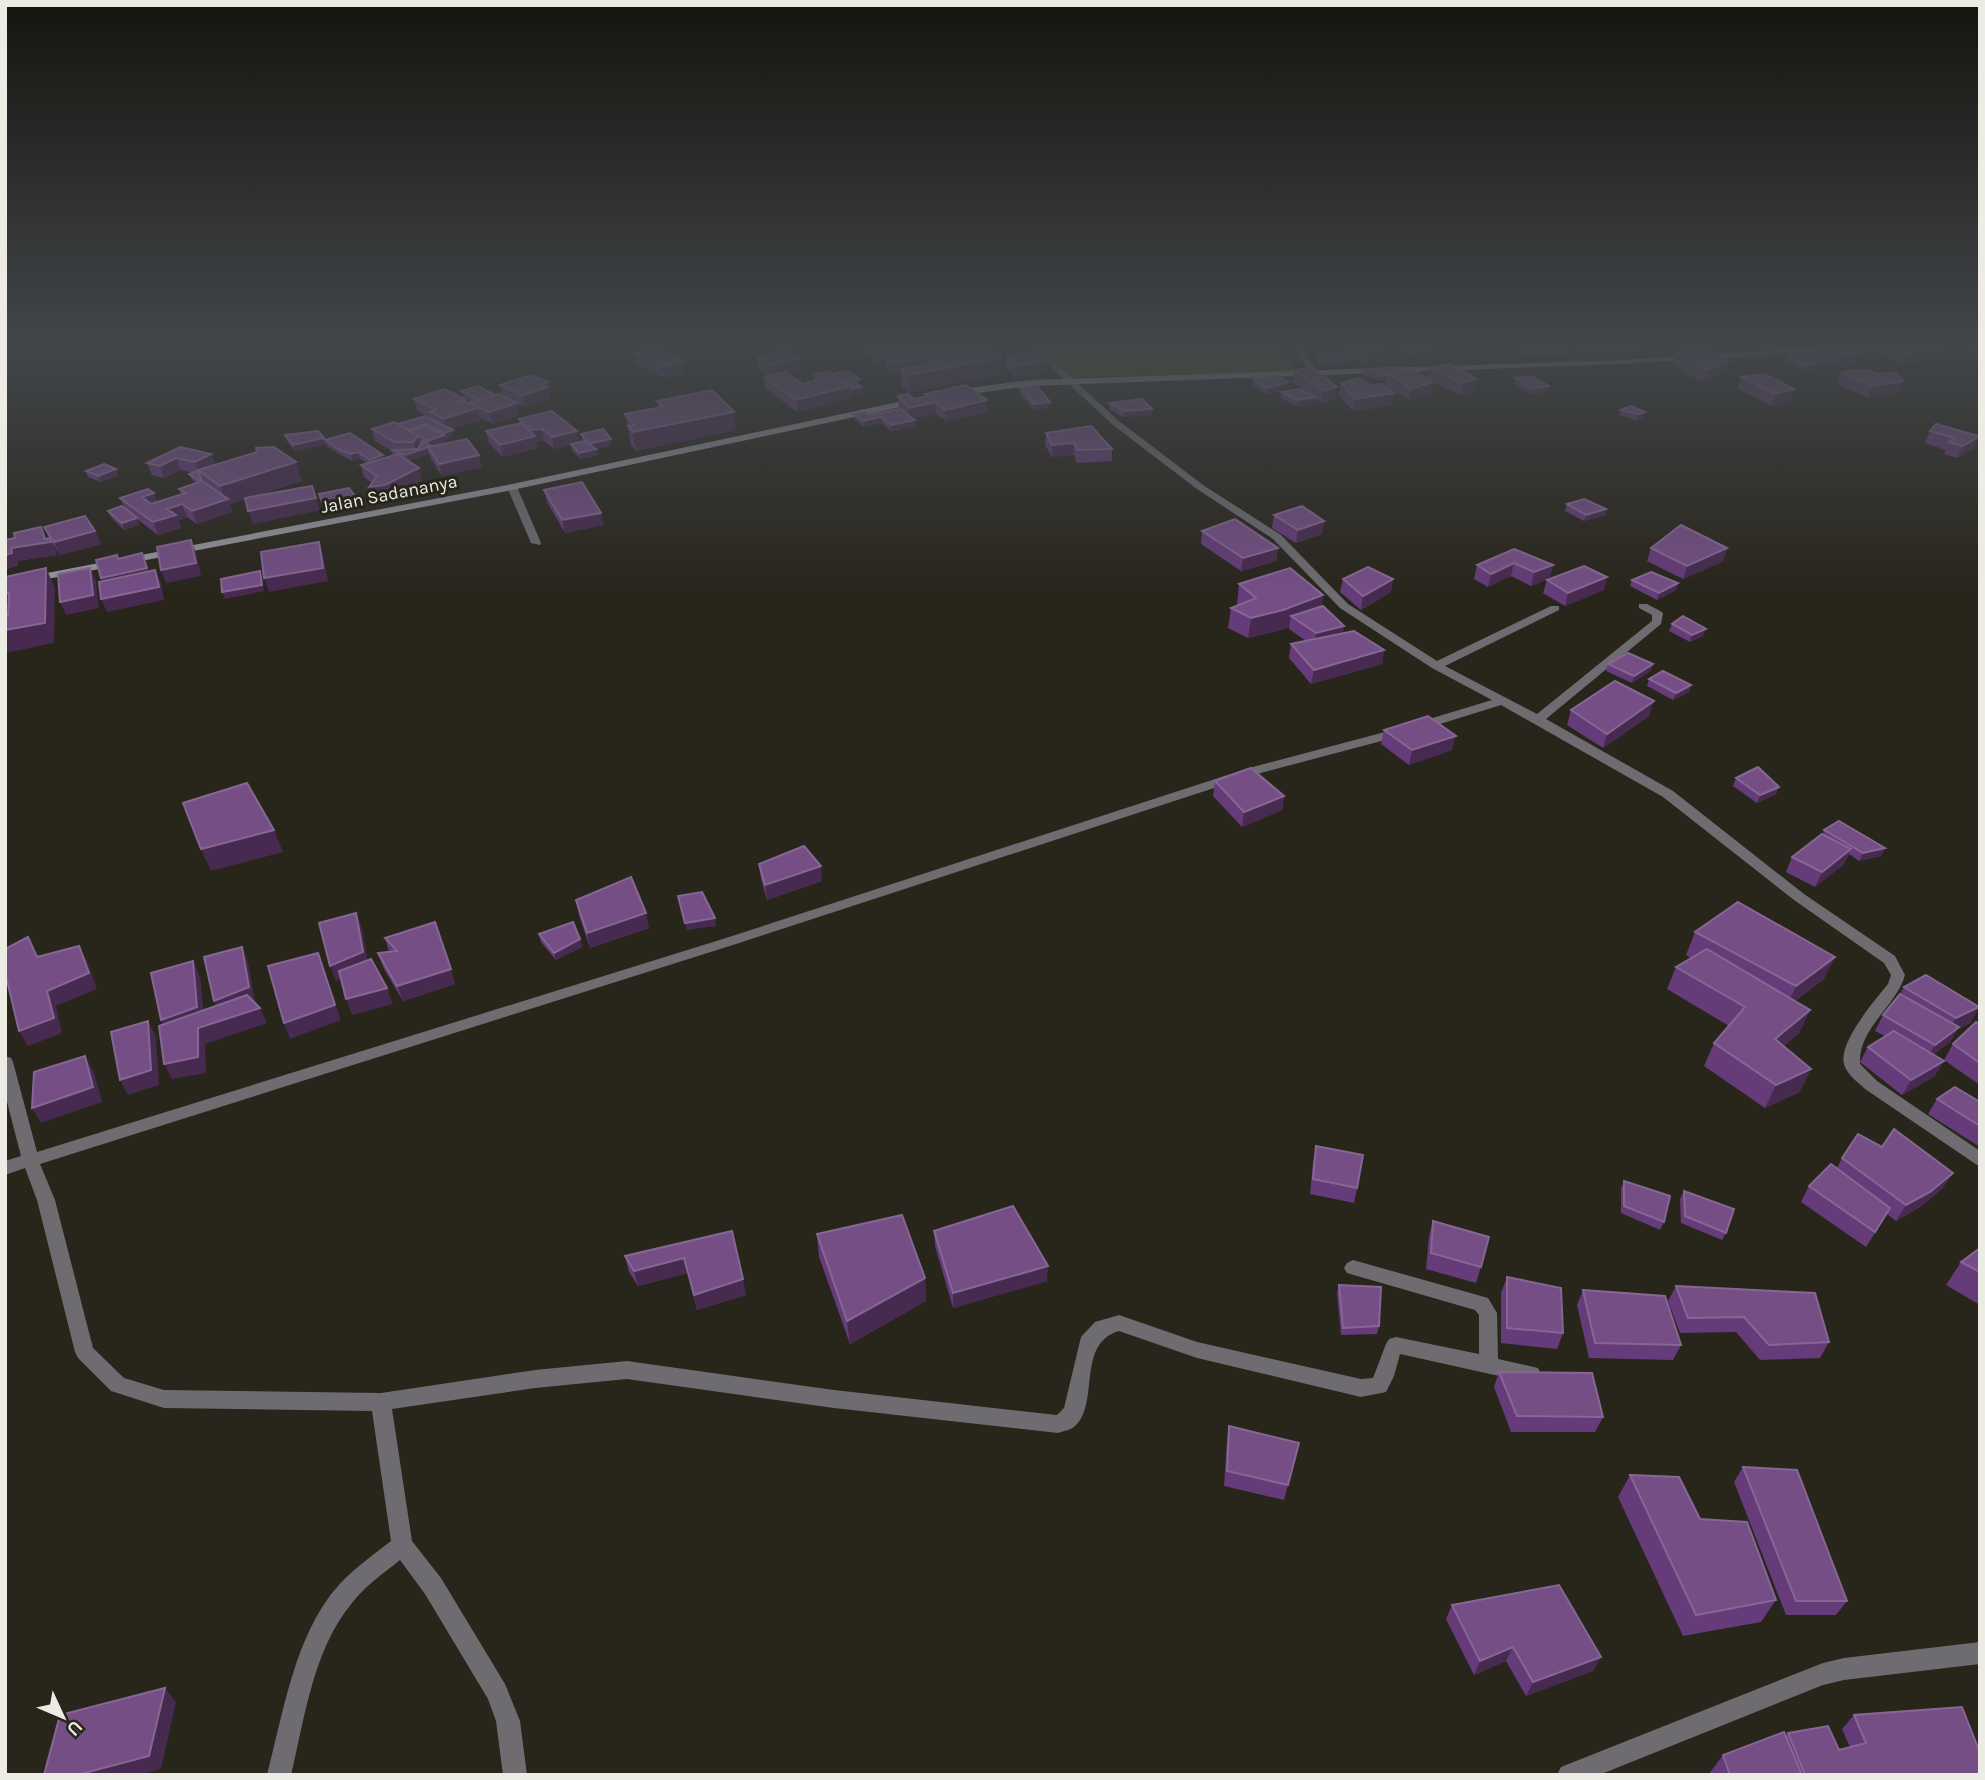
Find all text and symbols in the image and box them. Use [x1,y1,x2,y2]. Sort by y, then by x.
street label: Jalan Sadananya [319,470,459,518]
north arrow [28,1682,98,1752]
text: U [62,1716,87,1740]

